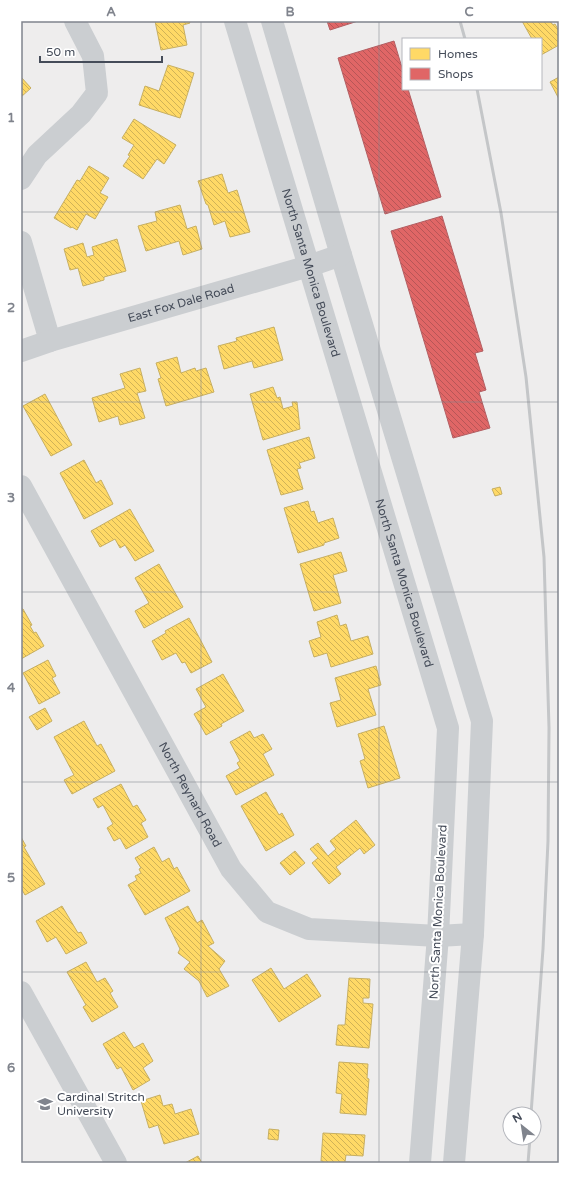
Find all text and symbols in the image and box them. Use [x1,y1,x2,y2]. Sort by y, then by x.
text: A [106,4,116,20]
text: B [285,4,295,20]
text: C [464,4,474,20]
scale bar [40,38,162,64]
legend [402,38,542,90]
text: 50 m [46,45,75,59]
text: Homes [438,47,478,61]
text: Shops [438,67,473,81]
text: 1 [7,110,15,126]
street label: North Santa Monica Boulevard [279,187,343,359]
street label: East Fox Dale Road [126,281,236,325]
text: 2 [7,300,15,316]
text: 3 [7,490,15,506]
street label: North Santa Monica Boulevard [372,497,436,669]
text: 4 [7,680,16,696]
street label: North Reynard Road [156,740,225,850]
street label: North Santa Monica Boulevard [426,824,450,1000]
text: 5 [7,870,15,886]
text: 6 [7,1060,15,1076]
place label: Cardinal Stritch University [57,1090,145,1118]
school or university icon: Cardinal Stritch University [36,1095,54,1113]
north arrow [502,1106,542,1146]
text: N [510,1110,524,1126]

